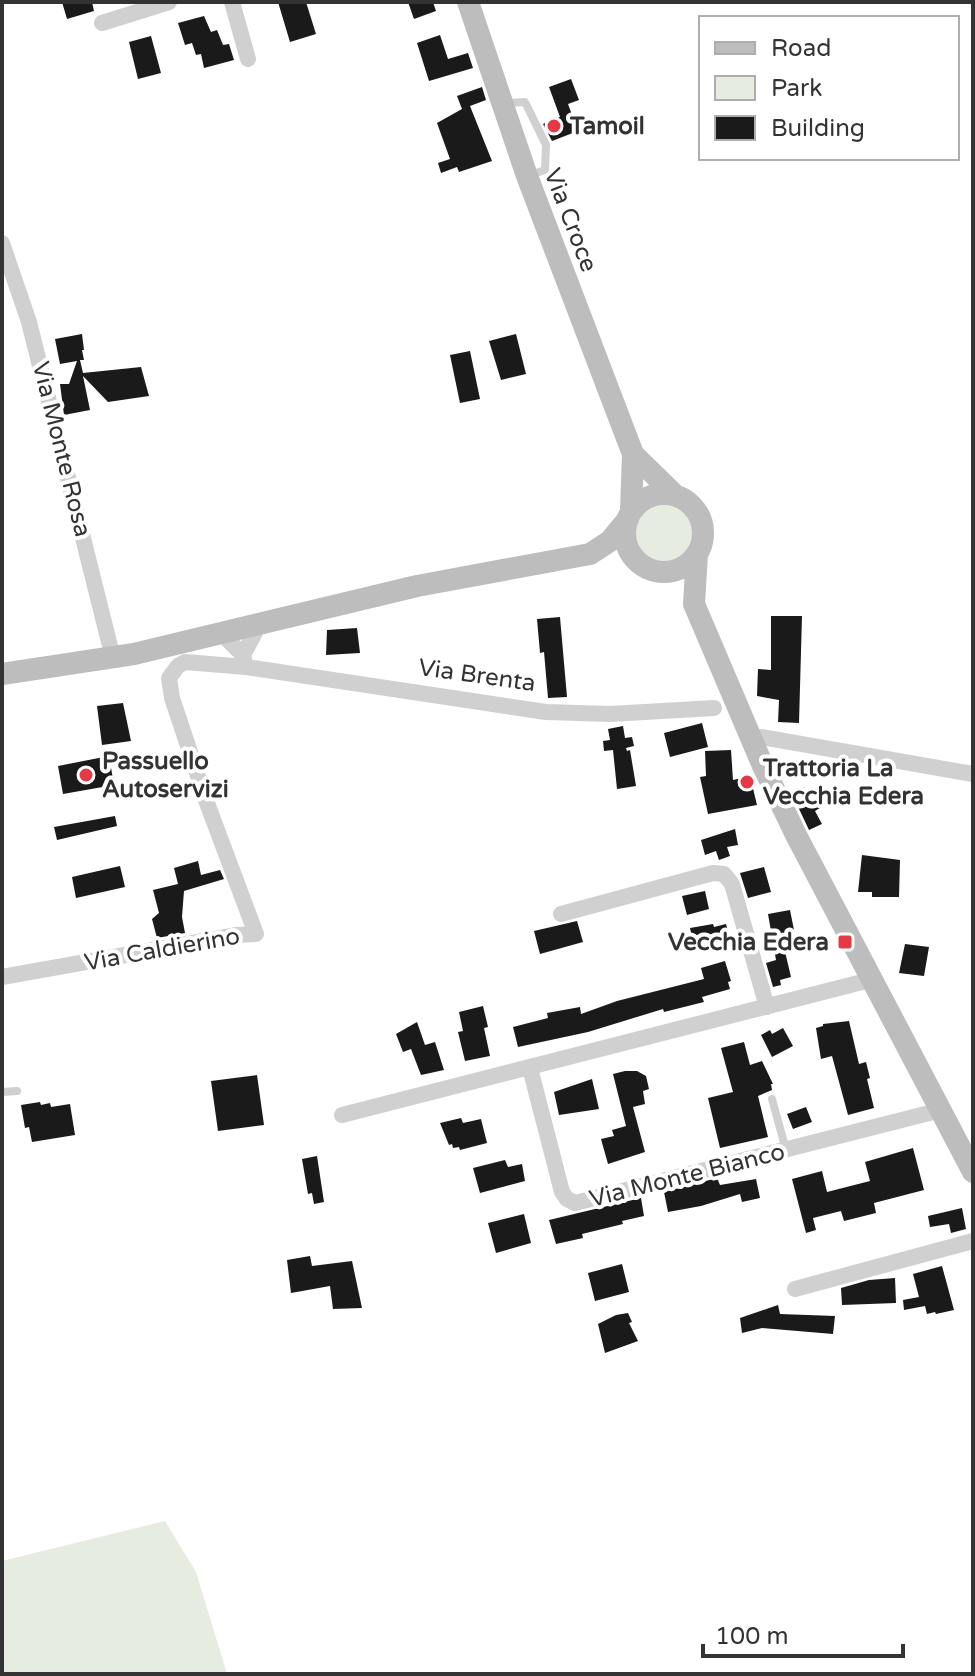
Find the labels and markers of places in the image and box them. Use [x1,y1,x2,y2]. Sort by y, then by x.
place label: Tamoil [569,112,645,141]
marker: Tamoil [545,117,563,135]
place label: Passuello Autoservizi [102,747,229,804]
place label: Trattoria La Vecchia Edera [762,754,924,811]
marker: Passuello Autoservizi [77,766,95,784]
marker: Trattoria La Vecchia Edera [738,773,756,791]
place label: Vecchia Edera [668,928,829,957]
marker: Vecchia Edera [836,933,854,951]

